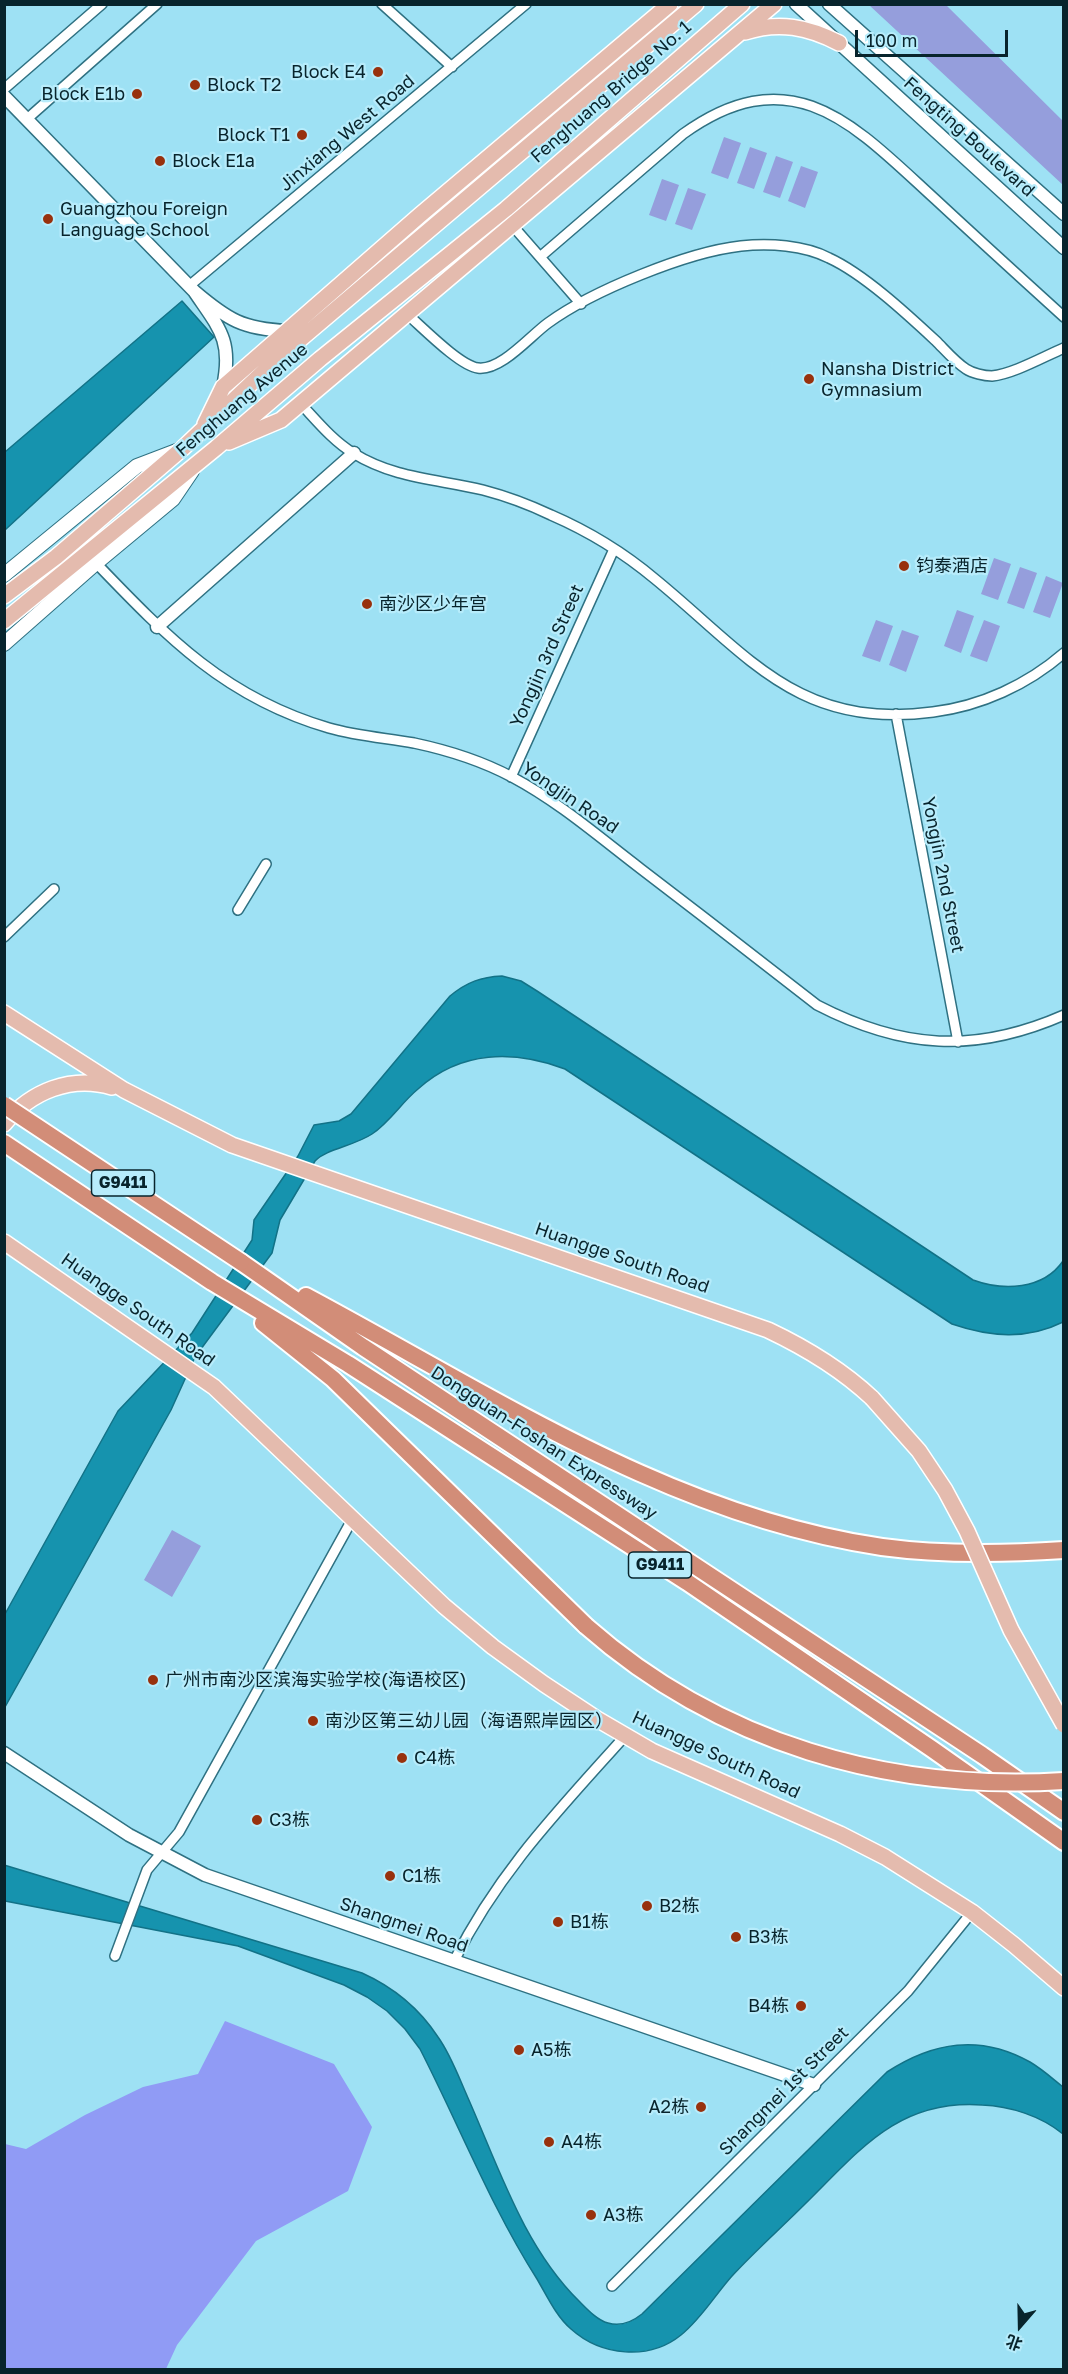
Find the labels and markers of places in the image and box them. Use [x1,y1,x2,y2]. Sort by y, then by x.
place label: Block E4 [291,61,366,83]
marker: Block E4 [371,65,385,79]
place label: Block T2 [207,74,282,96]
marker: Block T2 [188,78,202,92]
place label: Block E1b [41,83,125,105]
marker: Block E1b [130,87,144,101]
place label: Block T1 [217,124,290,146]
marker: Block T1 [295,128,309,142]
place label: Block E1a [172,150,255,172]
marker: Block E1a [153,154,167,168]
place label: Guangzhou Foreign Language School [60,198,228,240]
marker: Guangzhou Foreign Language School [41,212,55,226]
place label: Nansha District Gymnasium [821,358,954,400]
marker: Nansha District Gymnasium [802,372,816,386]
place label: 钧泰酒店 [916,555,988,577]
marker: 钧泰酒店 [897,559,911,573]
place label: 南沙区少年宫 [379,593,487,615]
marker: 南沙区少年宫 [360,597,374,611]
place label: 广州市南沙区滨海实验学校(海语校区) [165,1669,467,1691]
marker: 广州市南沙区滨海实验学校(海语校区) [146,1673,160,1687]
place label: 南沙区第三幼儿园（海语熙岸园区） [325,1710,613,1732]
marker: 南沙区第三幼儿园（海语熙岸园区） [306,1714,320,1728]
place label: C4栋 [414,1747,455,1769]
marker: C4栋 [395,1751,409,1765]
place label: C3栋 [269,1809,310,1831]
marker: C3栋 [250,1813,264,1827]
place label: C1栋 [402,1865,441,1887]
marker: C1栋 [383,1869,397,1883]
place label: B2栋 [659,1895,699,1917]
marker: B2栋 [640,1899,654,1913]
place label: B1栋 [570,1911,609,1933]
marker: B1栋 [551,1915,565,1929]
place label: B3栋 [748,1926,789,1948]
marker: B3栋 [729,1930,743,1944]
place label: B4栋 [748,1995,789,2017]
marker: B4栋 [794,1999,808,2013]
place label: A5栋 [531,2039,571,2061]
marker: A5栋 [512,2043,526,2057]
place label: A2栋 [649,2096,689,2118]
marker: A2栋 [694,2100,708,2114]
place label: A4栋 [561,2131,602,2153]
marker: A4栋 [542,2135,556,2149]
place label: A3栋 [603,2204,644,2226]
marker: A3栋 [584,2208,598,2222]

